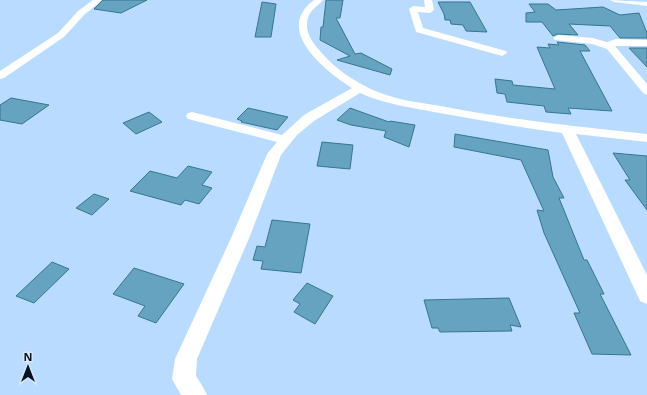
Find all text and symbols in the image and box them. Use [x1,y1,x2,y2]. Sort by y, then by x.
north arrow [8,347,48,387]
text: N [24,349,32,364]

